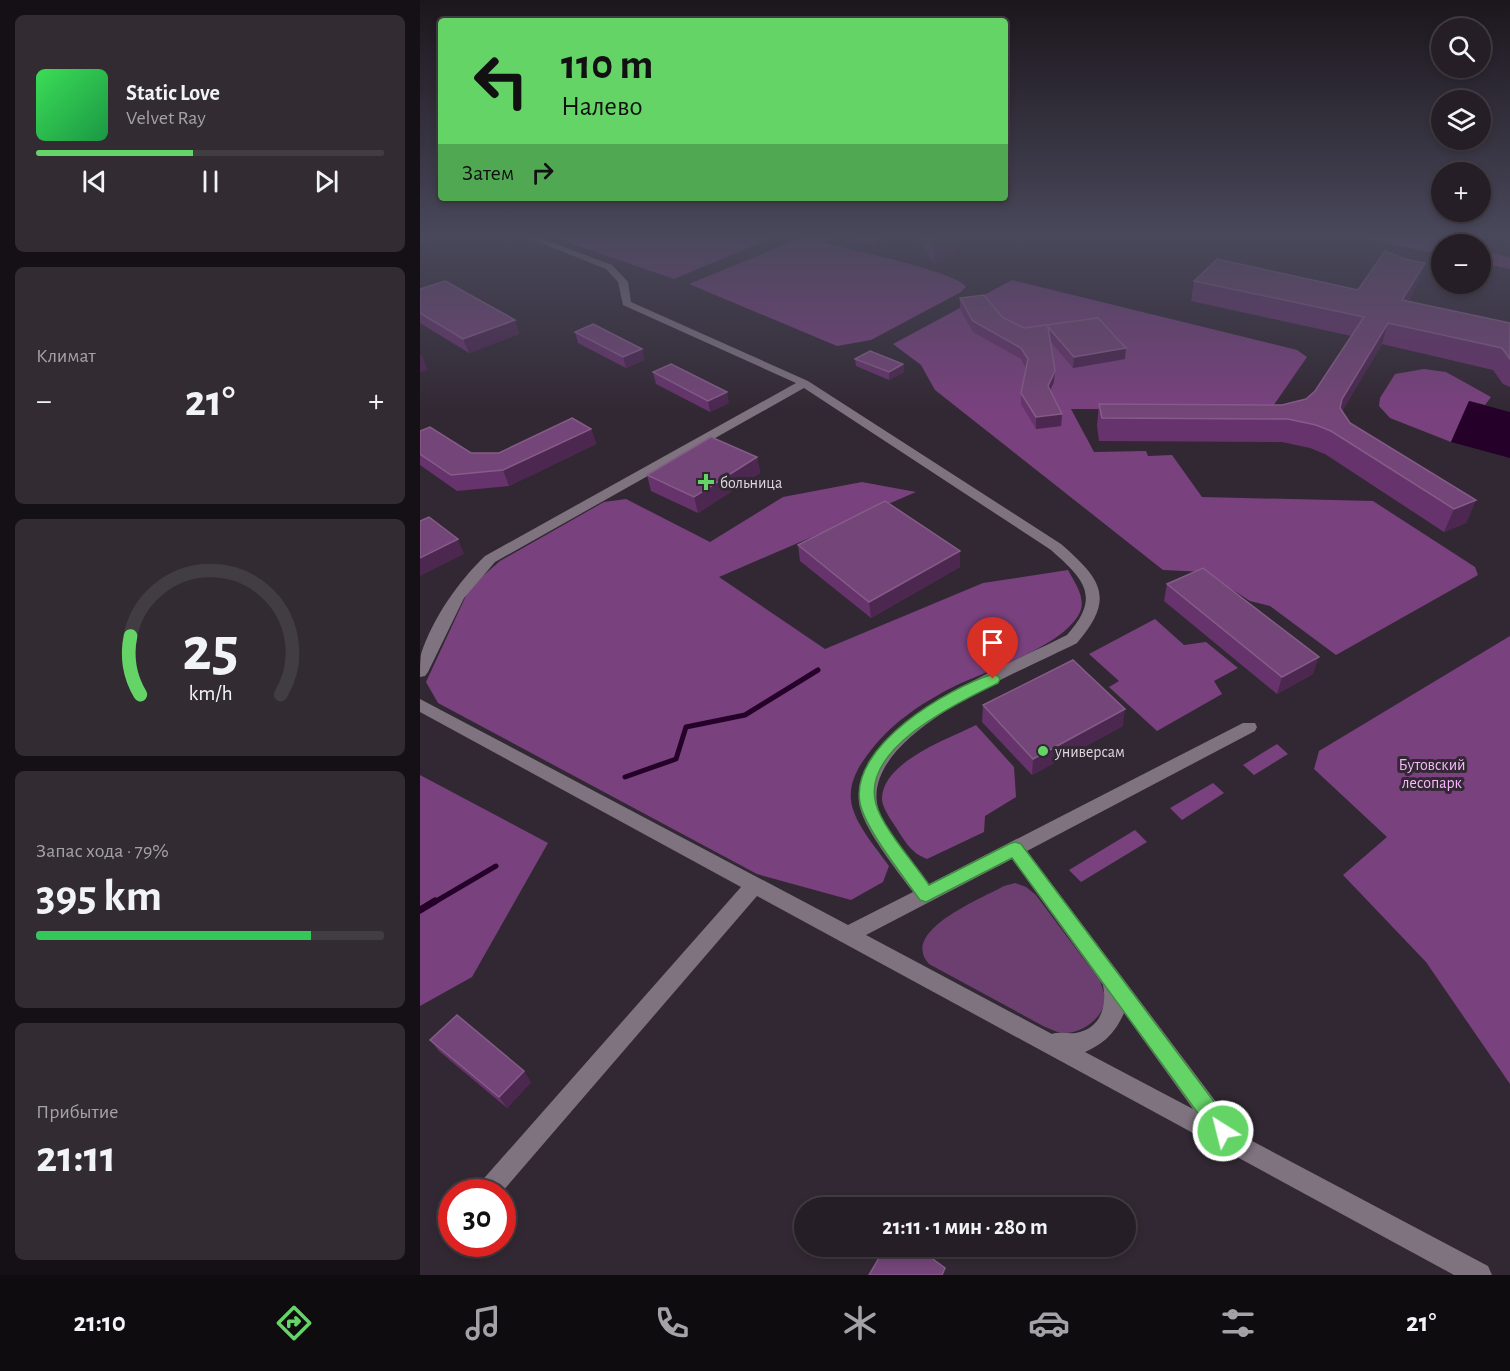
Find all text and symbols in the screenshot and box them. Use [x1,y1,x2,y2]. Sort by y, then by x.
map controls [1431,18,1491,294]
button: search [1431,18,1491,78]
icon: left [462,42,540,120]
text: 110 m [561,44,653,86]
text: Static Love [126,82,220,104]
button: layers [1431,90,1491,150]
text: Налево [561,93,643,120]
text: Velvet Ray [126,108,206,128]
icon: right [526,156,559,189]
text: Затем [462,162,514,184]
button: + [1431,162,1491,222]
icon: previous [78,165,111,198]
icon: pause [194,165,227,198]
icon: next [310,165,343,198]
button: − [1431,234,1491,294]
text: Климат [36,346,96,366]
text: 21° [185,379,235,424]
text: − [36,385,52,418]
text: + [368,385,384,418]
marker: больница [697,473,715,491]
place label: больница [720,475,782,491]
pin [967,617,1018,679]
text: 25 [182,619,238,681]
icon: arrive [976,626,1009,659]
text: km/h [188,683,232,704]
marker: универсам [1036,744,1050,758]
place label: универсам [1054,744,1125,761]
park label: Бутовский лесопарк [1398,757,1466,791]
text: Запас хода · 79% [36,841,169,861]
text: 395 km [36,874,162,919]
position arrow [1191,1099,1255,1163]
text: Прибытие [36,1102,118,1122]
text: 21:11 [36,1135,116,1180]
speed limit sign: 30 [438,1179,516,1257]
text: 21:11 · 1 мин · 280 m [882,1216,1048,1238]
icon: directions [273,1302,315,1344]
icon: music [462,1302,504,1344]
icon: phone [651,1302,693,1344]
icon: climate [839,1302,881,1344]
icon: car [1028,1302,1070,1344]
icon: filters [1217,1302,1259,1344]
text: 21:10 [73,1309,126,1336]
text: 21° [1406,1309,1436,1336]

